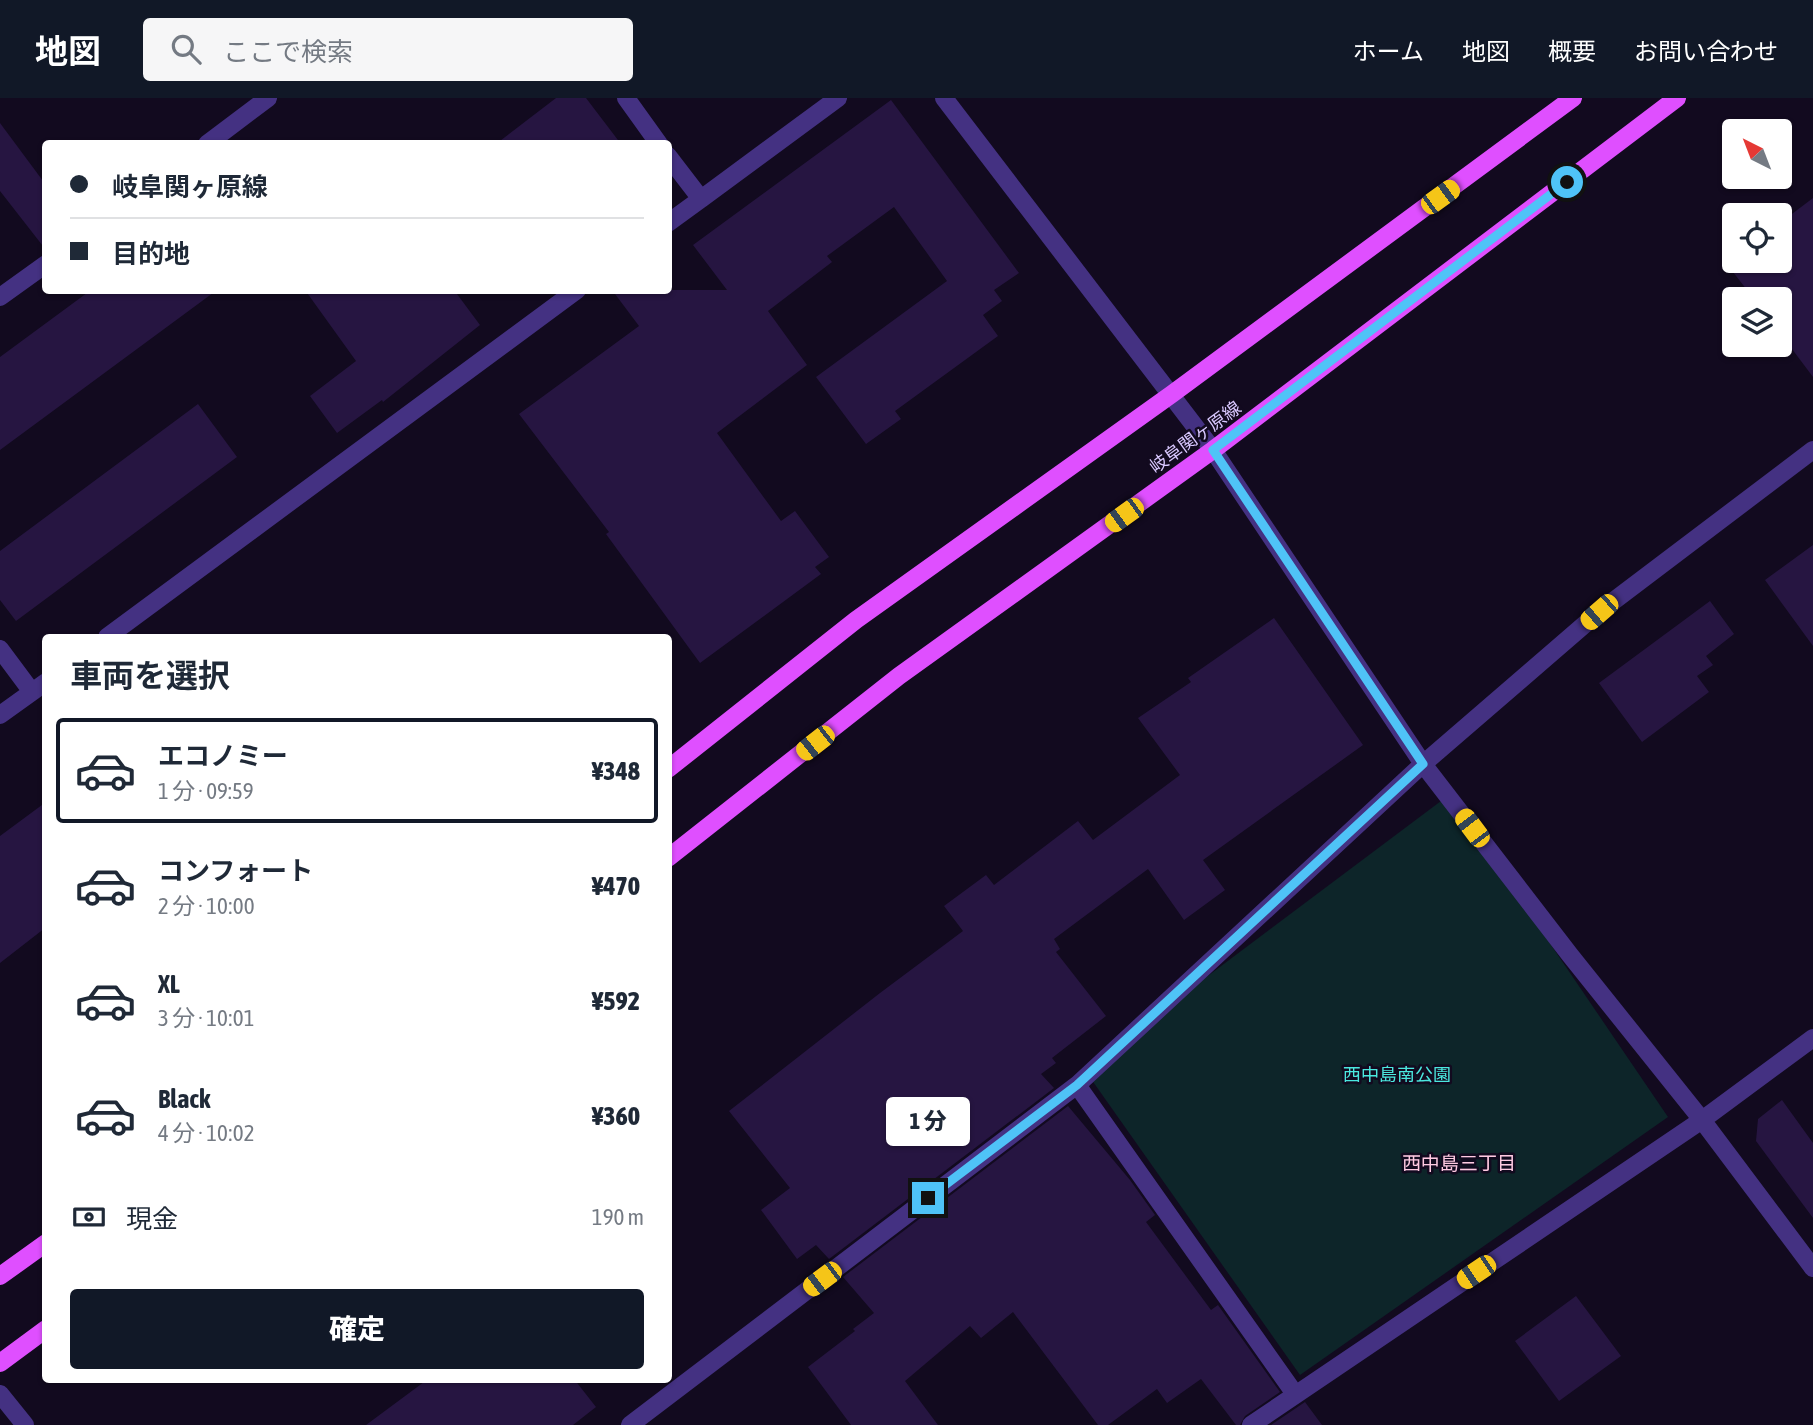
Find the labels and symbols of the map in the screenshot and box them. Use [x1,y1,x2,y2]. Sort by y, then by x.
north arrow [1722,119,1792,189]
route start [1551,166,1583,198]
car [1417,176,1464,218]
street label: 岐阜関ヶ原線 [1145,397,1245,477]
car [1101,494,1148,536]
car [1577,590,1622,634]
car [792,722,839,764]
car [1451,805,1494,851]
park label: 西中島南公園 [1343,1064,1451,1085]
callout: 1 分 [886,1096,970,1146]
district label: 西中島三丁目 [1402,1152,1516,1174]
route end [912,1182,944,1214]
car [1453,1252,1500,1292]
car [799,1258,846,1300]

